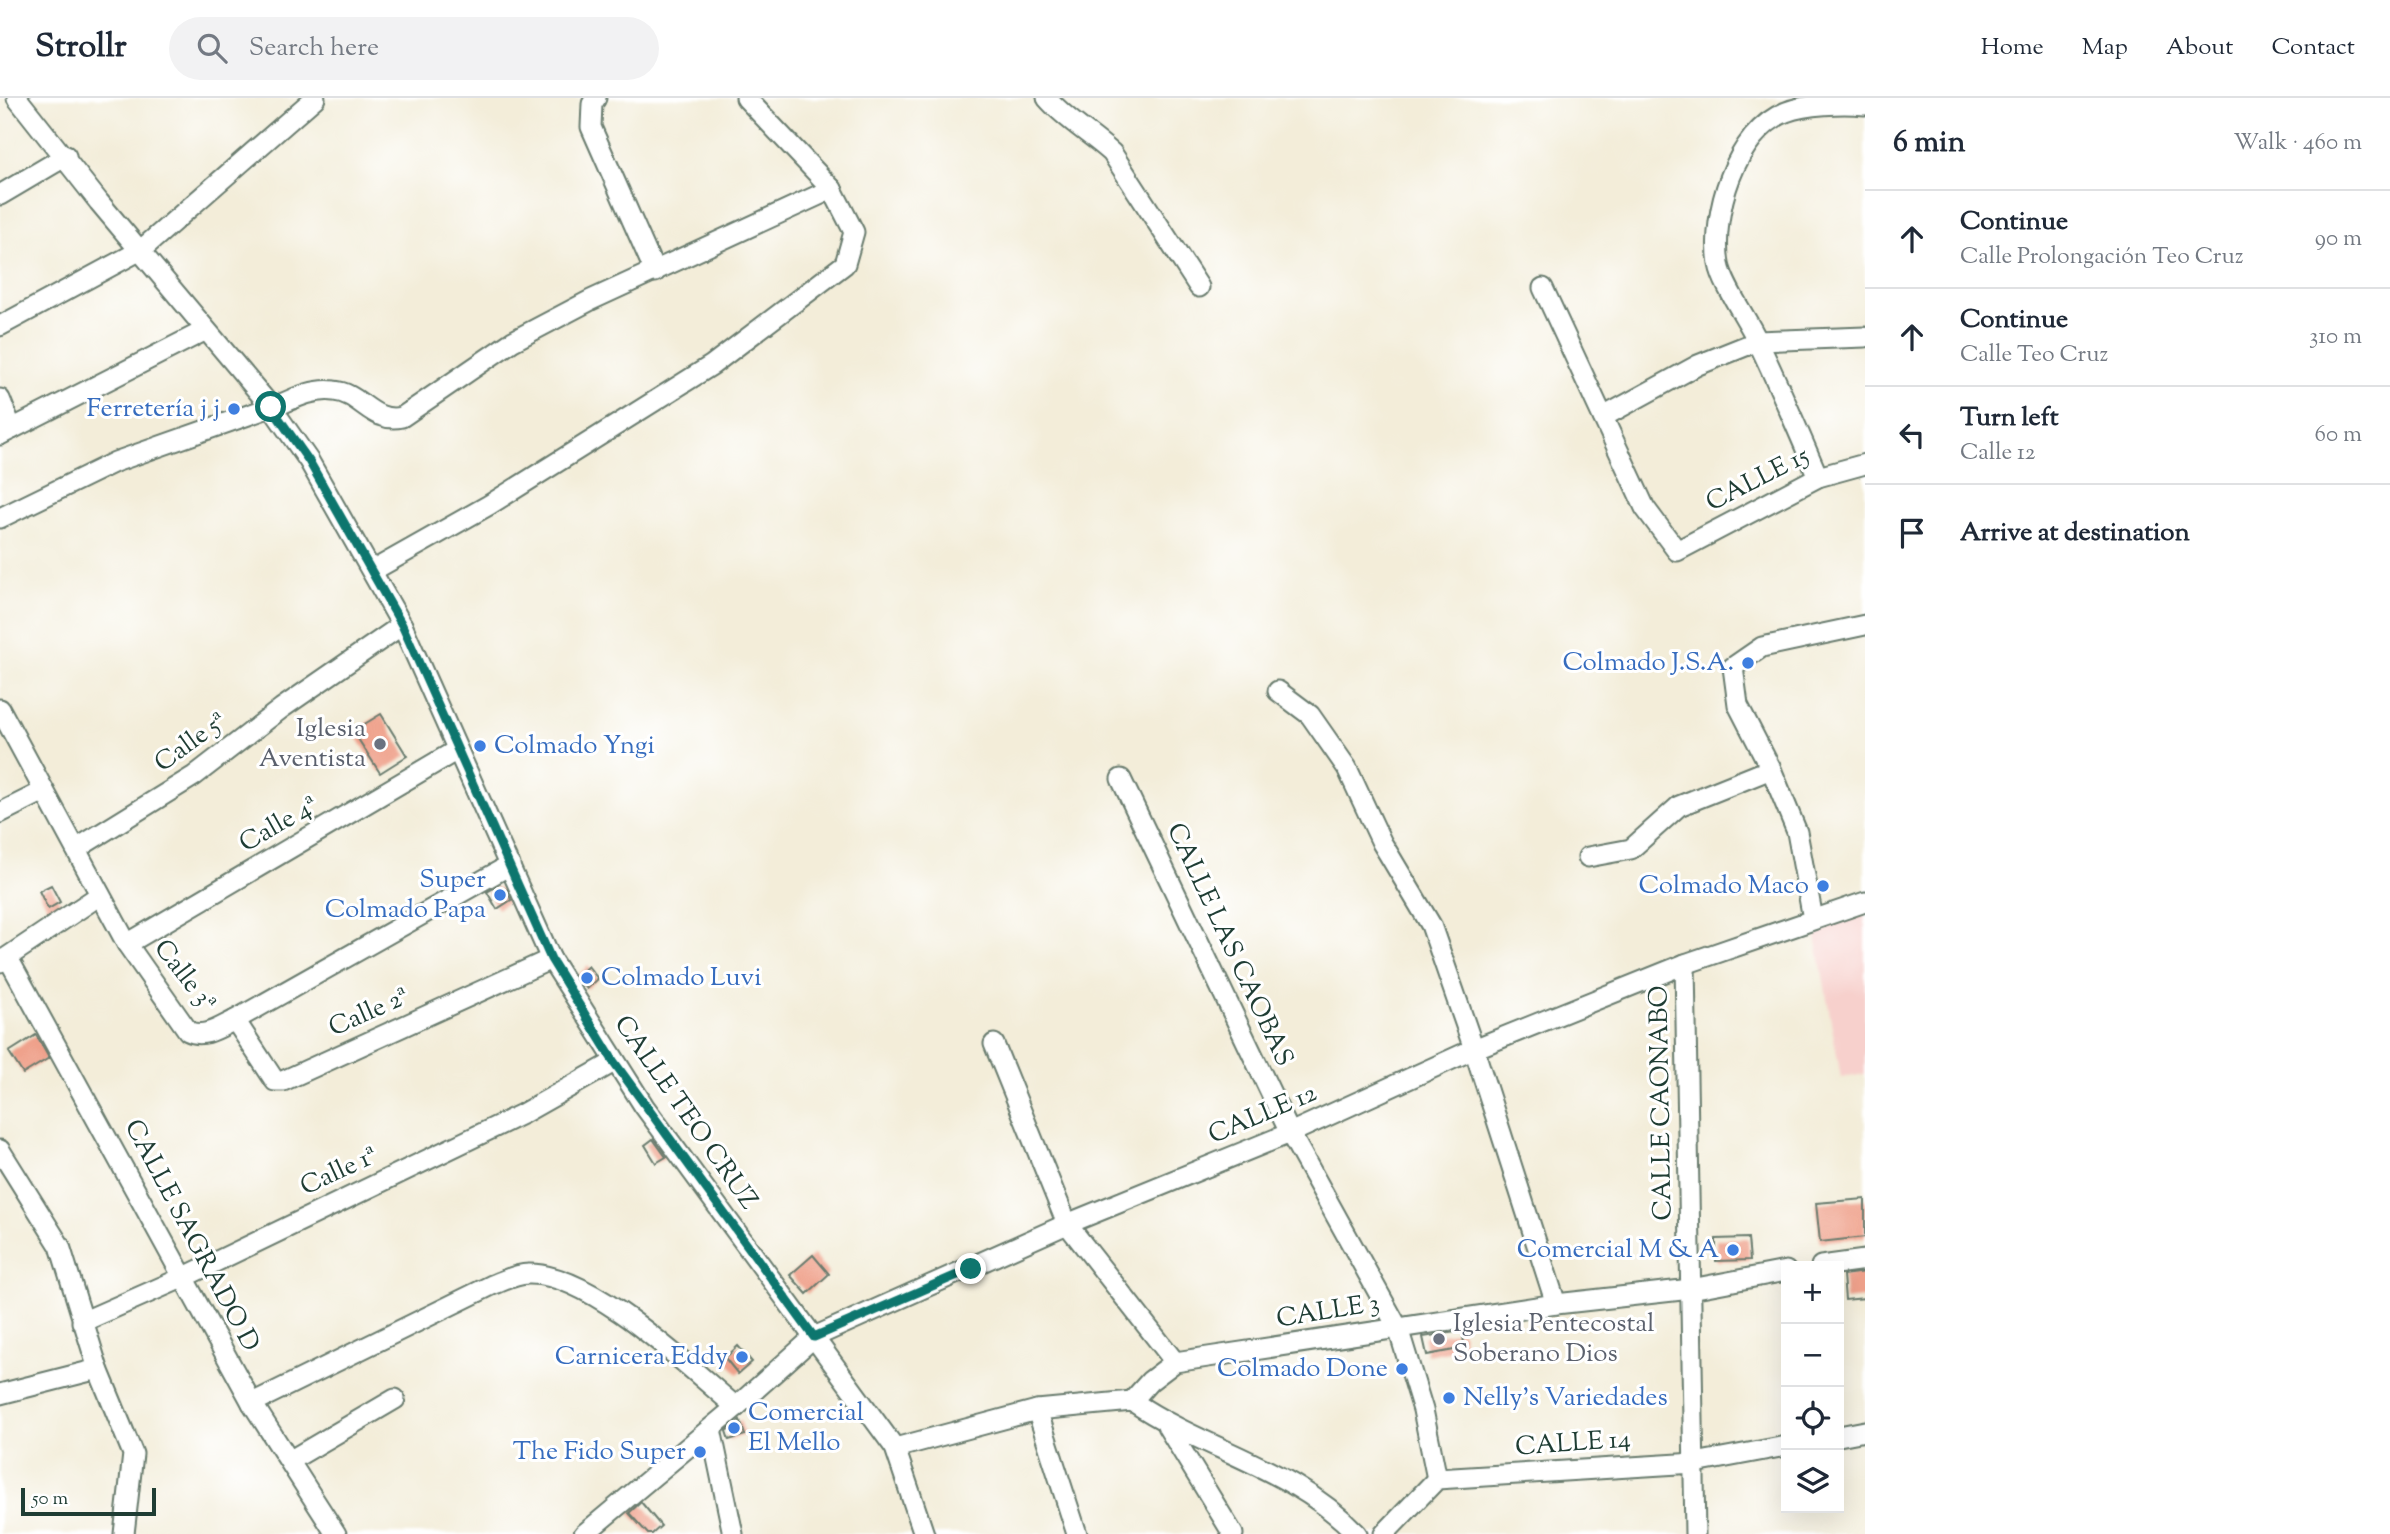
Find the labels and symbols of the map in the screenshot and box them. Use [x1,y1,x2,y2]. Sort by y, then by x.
place label: Ferretería j j [87,391,220,428]
route start [255,391,286,422]
marker: Ferretería j j [226,401,242,417]
street label: CALLE 15 [1700,438,1816,522]
place label: Colmado J.S.A. [1562,645,1734,682]
marker: Colmado J.S.A. [1740,655,1756,671]
street label: Calle 5ª [147,704,235,782]
place label: Iglesia Aventista [259,711,366,778]
place label: Colmado Yngi [494,728,655,765]
marker: Iglesia Aventista [372,736,388,752]
marker: Colmado Yngi [472,738,488,754]
street label: Calle 4ª [233,788,325,862]
street label: CALLE LAS CAOBAS [1156,817,1302,1073]
place label: Super Colmado Papa [325,862,486,929]
place label: Colmado Maco [1639,868,1809,905]
marker: Colmado Maco [1815,878,1831,894]
marker: Super Colmado Papa [492,887,508,903]
street label: Calle 3ª [144,932,224,1020]
place label: Colmado Luvi [601,960,762,997]
marker: Colmado Luvi [579,970,595,986]
street label: Calle 2ª [323,979,415,1047]
street label: CALLE CAONABO [1641,985,1683,1221]
street label: CALLE TEO CRUZ [604,1009,766,1218]
street label: CALLE 12 [1203,1076,1323,1154]
street label: CALLE SAGRADO D [114,1113,268,1359]
street label: Calle 1ª [294,1138,384,1206]
place label: Comercial M & A [1517,1232,1719,1269]
marker: Comercial M & A [1725,1242,1741,1258]
route end [955,1253,986,1284]
street label: CALLE 3 [1274,1286,1382,1338]
place label: Iglesia Pentecostal Soberano Dios [1453,1306,1655,1373]
marker: Iglesia Pentecostal Soberano Dios [1431,1331,1447,1347]
place label: Carnicera Eddy [555,1339,728,1376]
marker: Carnicera Eddy [734,1349,750,1365]
place label: Colmado Done [1217,1351,1388,1388]
marker: Colmado Done [1394,1361,1410,1377]
place label: Nelly's Variedades [1463,1380,1668,1417]
marker: Nelly's Variedades [1441,1390,1457,1406]
place label: Comercial El Mello [748,1395,864,1462]
marker: Comercial El Mello [726,1420,742,1436]
street label: CALLE 14 [1514,1422,1632,1466]
place label: The Fido Super [513,1434,686,1471]
marker: The Fido Super [692,1444,708,1460]
scale bar [21,1485,156,1517]

